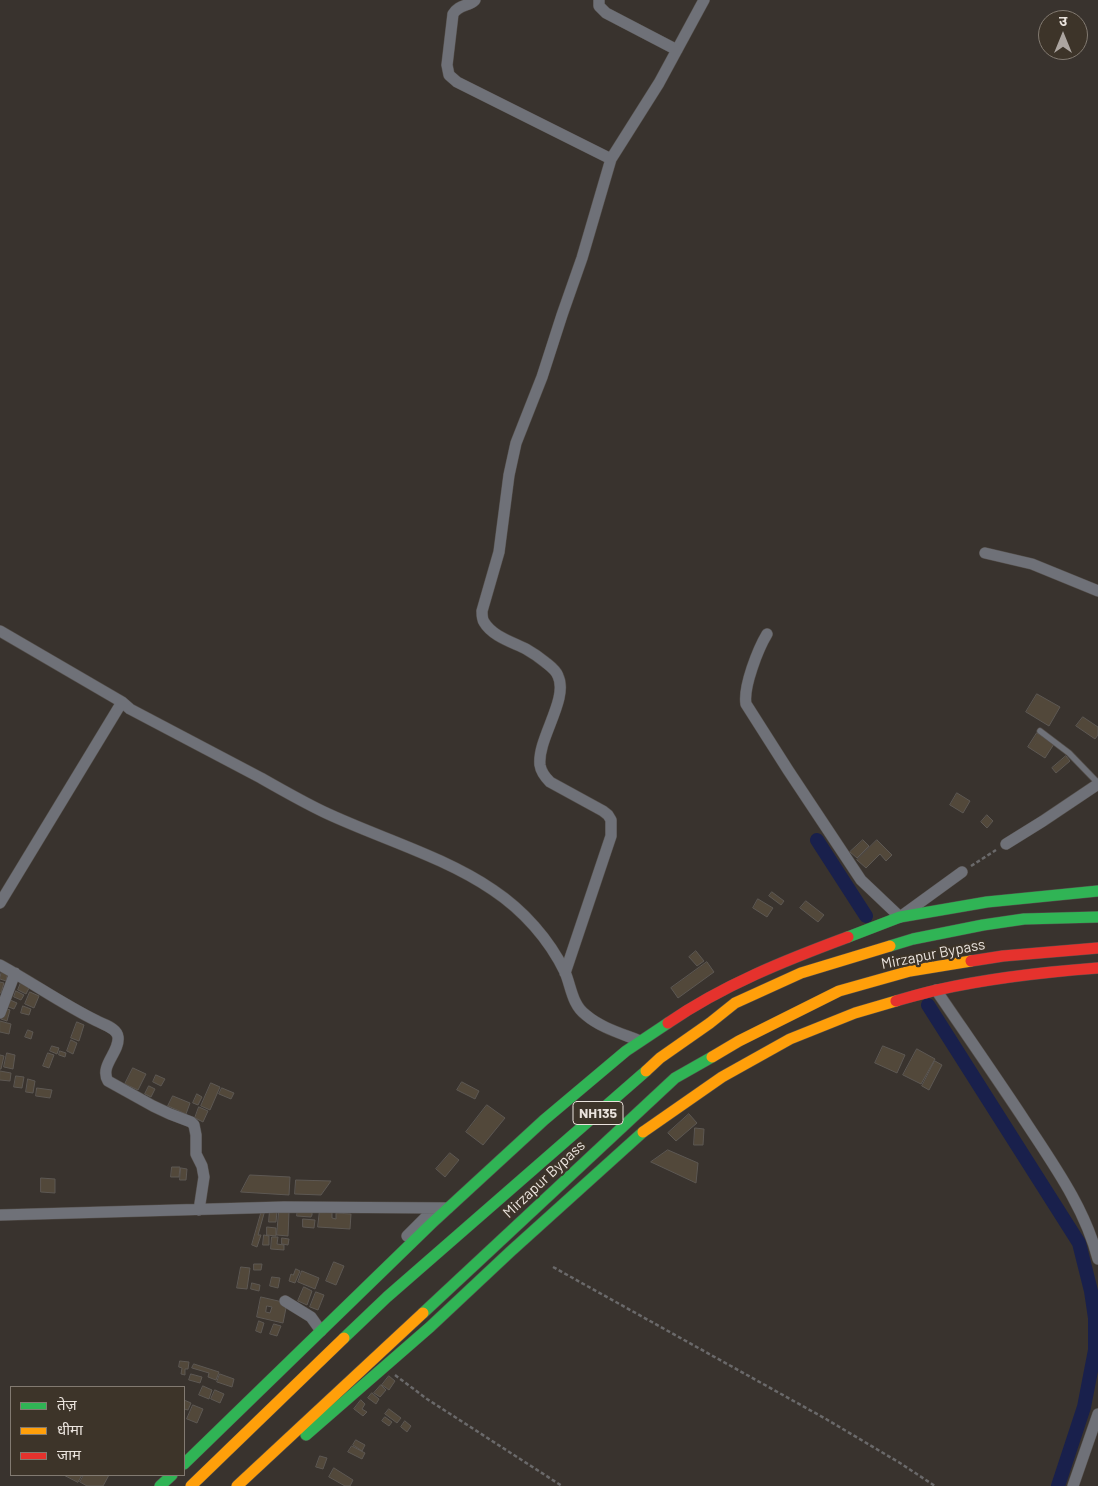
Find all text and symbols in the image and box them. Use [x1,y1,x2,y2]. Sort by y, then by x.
north arrow [1038,10,1088,60]
text: उ [1059,12,1067,29]
street label: Mirzapur Bypass [879,935,987,973]
road number: NH135 [573,1102,623,1124]
street label: Mirzapur Bypass [499,1136,589,1222]
legend [10,1386,185,1476]
text: तेज़ [57,1395,77,1413]
text: धीमा [57,1420,83,1438]
text: जाम [57,1445,81,1463]

